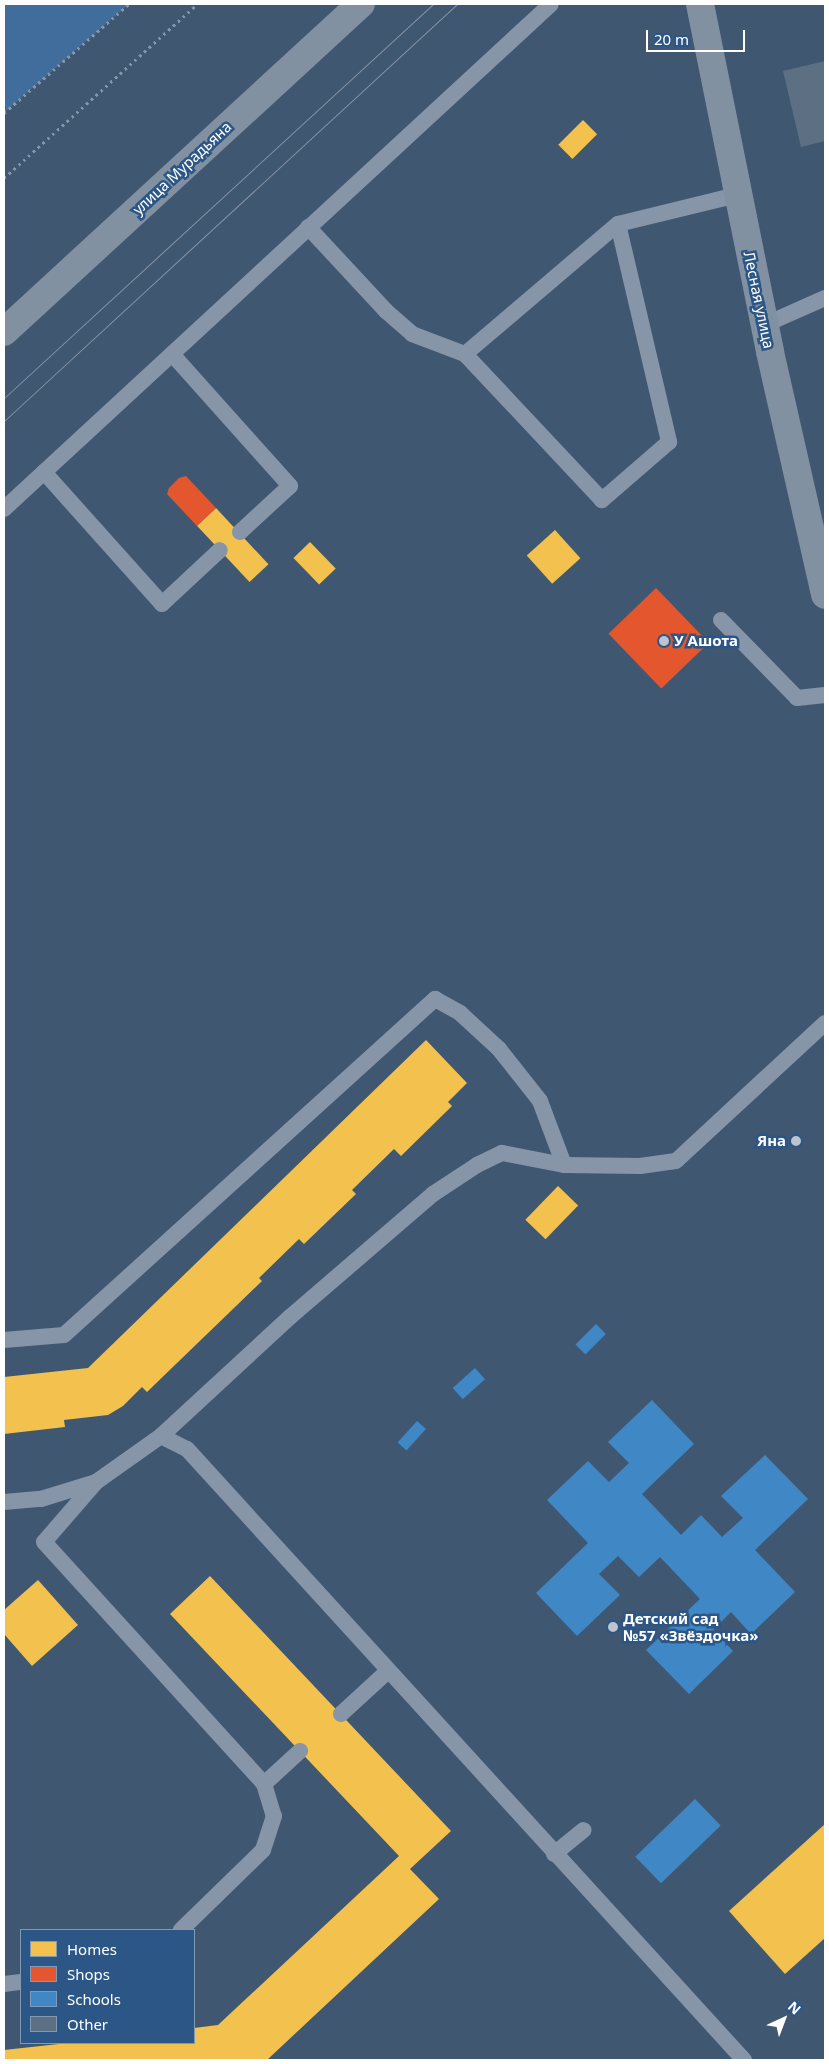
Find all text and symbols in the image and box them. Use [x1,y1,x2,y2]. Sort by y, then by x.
scale bar [649,20,748,52]
text: 20 m [654,29,689,49]
street label: улица Мурадьяна [129,118,235,218]
street label: Лесная улица [740,250,778,350]
place label: У Ашота [674,632,738,650]
marker: У Ашота [658,635,670,647]
place label: Яна [757,1132,786,1150]
marker: Яна [790,1135,802,1147]
place label: Детский сад №57 «Звёздочка» [623,1609,758,1644]
marker: Детский сад №57 «Звёздочка» [607,1621,619,1633]
legend [20,1929,195,2044]
text: Homes [67,1939,117,1959]
text: Shops [67,1964,110,1984]
text: Schools [67,1989,121,2009]
north arrow [759,1994,809,2044]
text: N [784,1997,805,2018]
text: Other [67,2014,108,2034]

